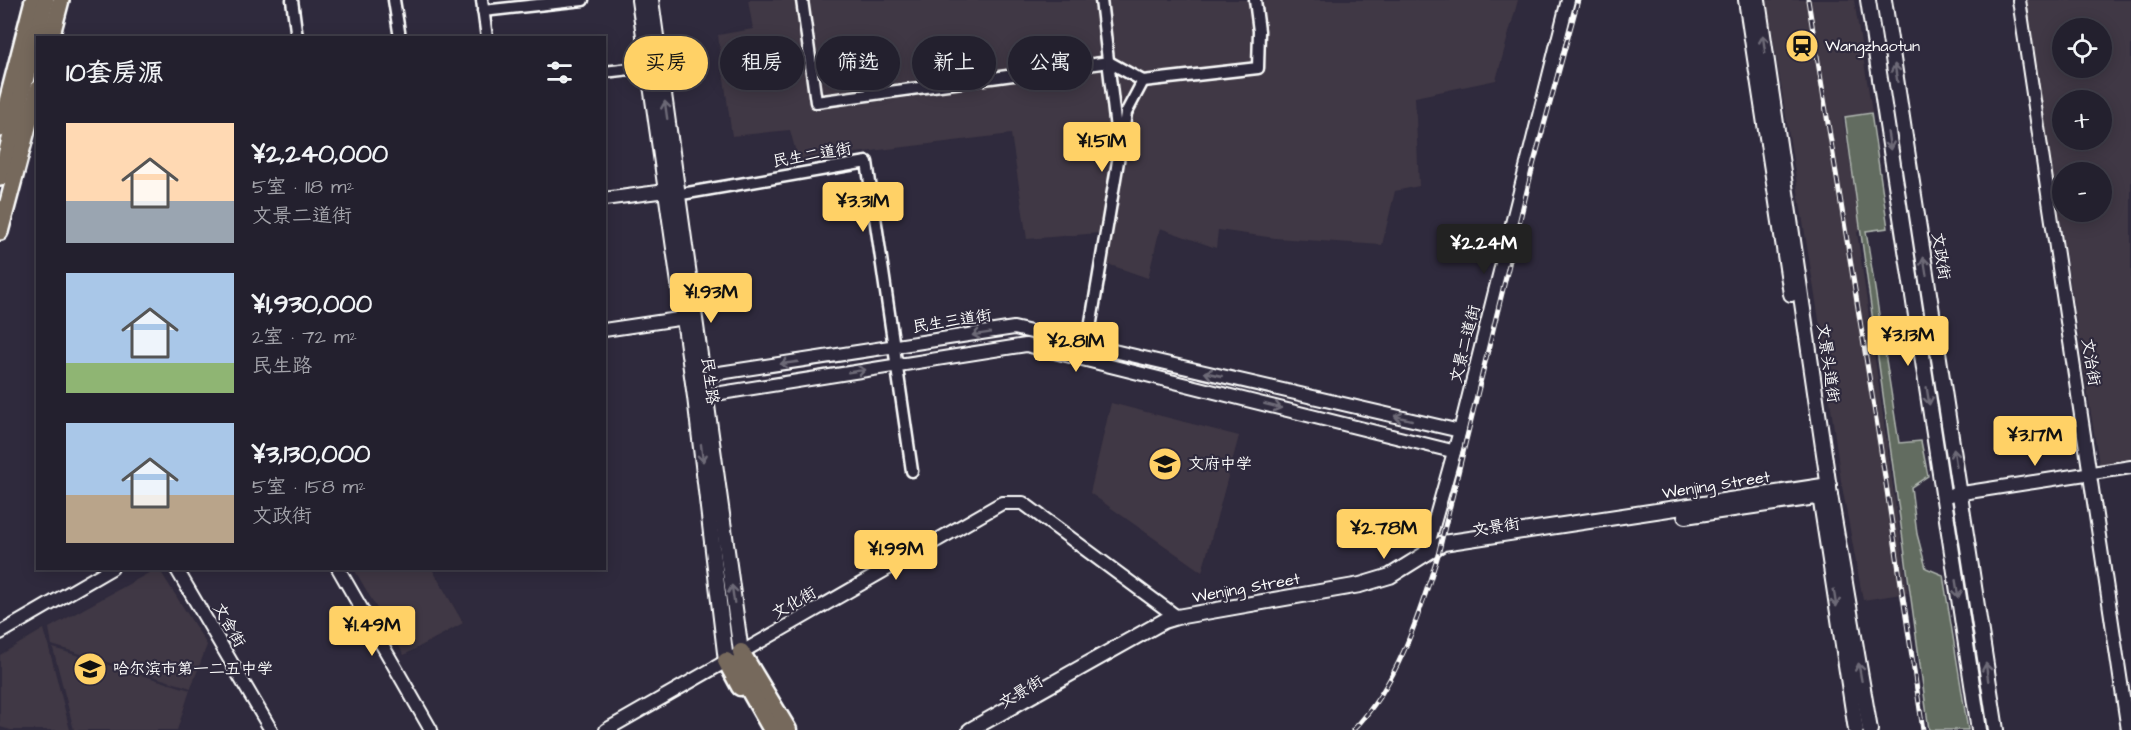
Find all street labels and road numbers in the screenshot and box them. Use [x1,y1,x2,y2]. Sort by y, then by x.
street label: 民生二道街 [771,137,853,173]
street label: 文政街 [1926,231,1956,281]
street label: 文景二道街 [1445,303,1485,385]
street label: 民生三道街 [911,304,993,338]
street label: 文景头道街 [1812,322,1844,404]
street label: 文治街 [2076,337,2106,387]
street label: 民生路 [696,356,724,406]
street label: Wenjing Street [1660,466,1772,505]
street label: 文景街 [1471,512,1521,542]
street label: Wenjing Street [1190,568,1302,609]
street label: 文化街 [768,581,820,625]
street label: 文舍街 [207,599,251,651]
street label: 文景街 [995,670,1047,714]

